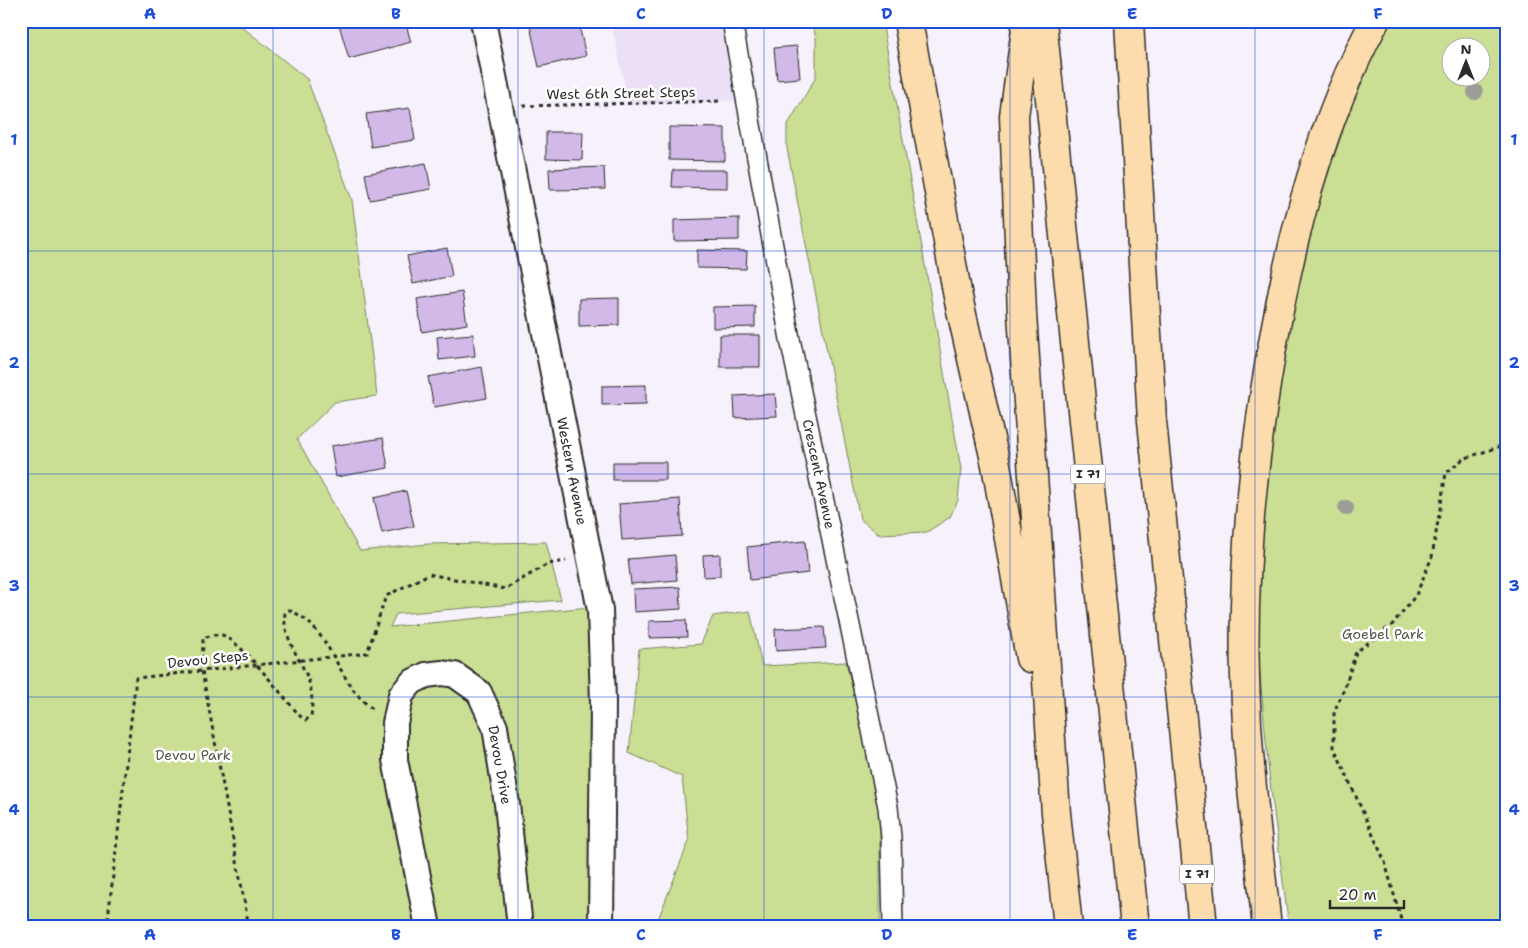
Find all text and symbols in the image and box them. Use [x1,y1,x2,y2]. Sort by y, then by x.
text: A [144,3,156,24]
text: B [391,3,401,24]
text: C [636,3,646,24]
text: D [881,3,893,24]
text: E [1127,3,1137,24]
text: F [1373,3,1383,24]
north arrow [1440,38,1490,88]
text: N [1460,40,1472,58]
street label: West 6th Street Steps [546,83,696,103]
text: 1 [10,129,18,150]
text: 1 [1510,129,1518,150]
text: 2 [8,352,20,373]
text: 2 [1508,352,1520,373]
street label: Western Avenue [553,416,591,527]
street label: Crescent Avenue [799,418,839,531]
road number: I 71 [1070,464,1106,484]
text: 3 [8,575,20,596]
text: 3 [1508,575,1520,596]
park label: Goebel Park [1342,625,1424,643]
street label: Devou Steps [167,646,249,672]
street label: Devou Drive [484,724,516,806]
park label: Devou Park [155,746,231,764]
text: 4 [8,799,20,820]
text: 4 [1508,799,1520,820]
road number: I 71 [1180,864,1214,884]
scale bar [1330,878,1404,910]
text: 20 m [1338,885,1377,905]
text: A [144,924,156,945]
text: B [391,924,401,945]
text: C [636,924,646,945]
text: D [881,924,893,945]
text: E [1127,924,1137,945]
text: F [1373,924,1383,945]

